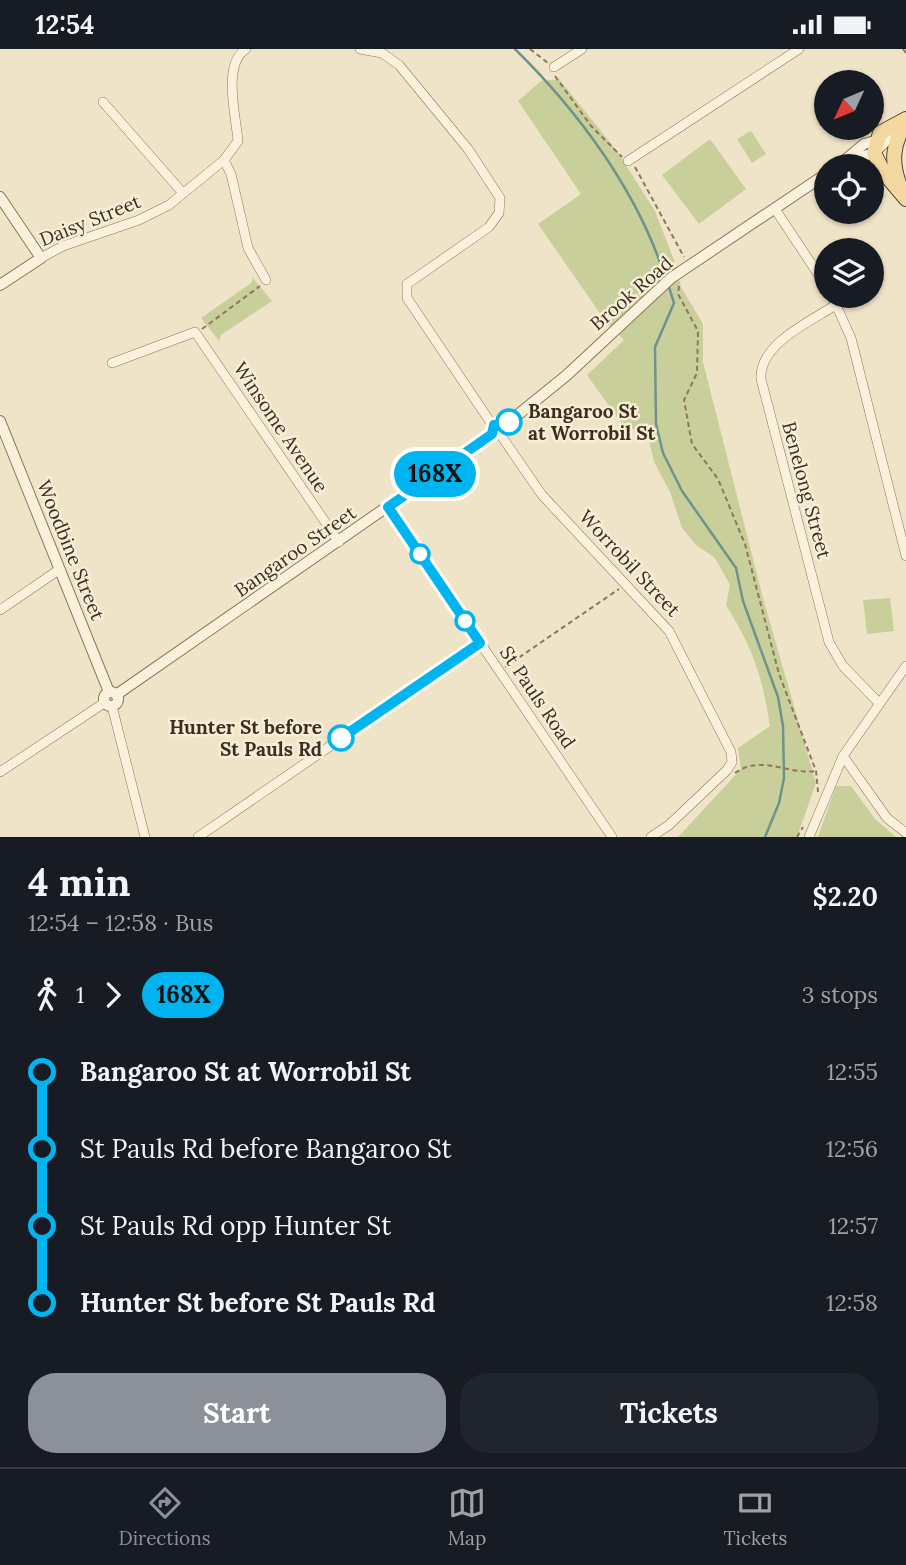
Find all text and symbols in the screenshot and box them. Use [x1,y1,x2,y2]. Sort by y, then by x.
text: 12:54 [35,8,94,41]
north arrow [814,70,884,140]
map controls [814,70,884,308]
button: locate [814,154,884,224]
street label: Daisy Street [36,189,145,251]
button: layers [814,238,884,308]
street label: Brook Road [585,251,677,335]
street label: Winsome Avenue [229,357,333,497]
place label: Bangaroo St at Worrobil St [528,399,657,445]
marker: Bangaroo St at Worrobil St [496,409,522,435]
street label: Benelong Street [777,419,837,562]
line badge: 168X [386,451,484,497]
text: 168X [408,458,462,489]
street label: Woodbine Street [32,476,110,624]
street label: Bangaroo Street [230,500,361,602]
street label: Worrobil Street [574,505,686,622]
unlabelled marker [410,544,430,564]
unlabelled marker [455,611,475,631]
street label: St Pauls Road [495,641,581,753]
place label: Hunter St before St Pauls Rd [169,715,322,761]
marker: Hunter St before St Pauls Rd [328,725,354,751]
text: 4 min [28,858,130,906]
text: $2.20 [812,880,878,913]
text: 12:54 – 12:58 · Bus [28,908,213,937]
icon: walk [28,976,66,1014]
icon: forward [94,976,132,1014]
text: 168X [156,979,210,1010]
text: 1 [76,980,84,1009]
text: 3 stops [802,980,878,1009]
text: Bangaroo St at Worrobil St [80,1055,411,1088]
text: 12:55 [826,1057,878,1086]
text: St Pauls Rd before Bangaroo St [80,1132,452,1165]
text: 12:56 [826,1134,878,1163]
text: St Pauls Rd opp Hunter St [80,1209,391,1242]
text: 12:57 [828,1211,878,1240]
text: Hunter St before St Pauls Rd [80,1286,435,1319]
text: 12:58 [826,1288,878,1317]
button: Start [28,1373,446,1453]
button: Tickets [460,1373,878,1453]
tab: Directions [119,1484,211,1550]
tab: Map [448,1484,486,1550]
tab: Tickets [723,1484,787,1550]

